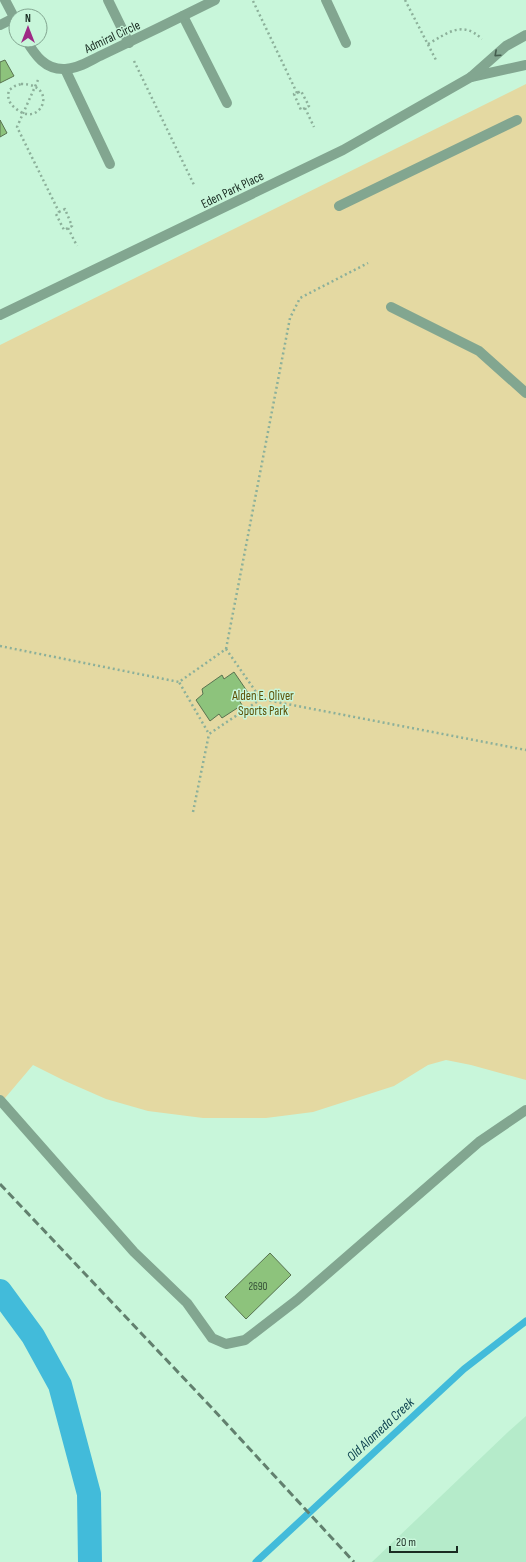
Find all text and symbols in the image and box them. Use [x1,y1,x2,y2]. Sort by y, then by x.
north arrow [8,8,48,48]
text: N [25,12,31,25]
street label: Admiral Circle [81,17,143,57]
one-way arrow [494,49,501,56]
street label: Eden Park Place [198,168,266,212]
park label: Alden E. Oliver Sports Park [231,688,294,719]
house number: 2690 [248,1280,268,1293]
water label: Old Alameda Creek [343,1393,418,1465]
scale bar [390,1528,457,1554]
text: 20 m [396,1535,416,1550]

